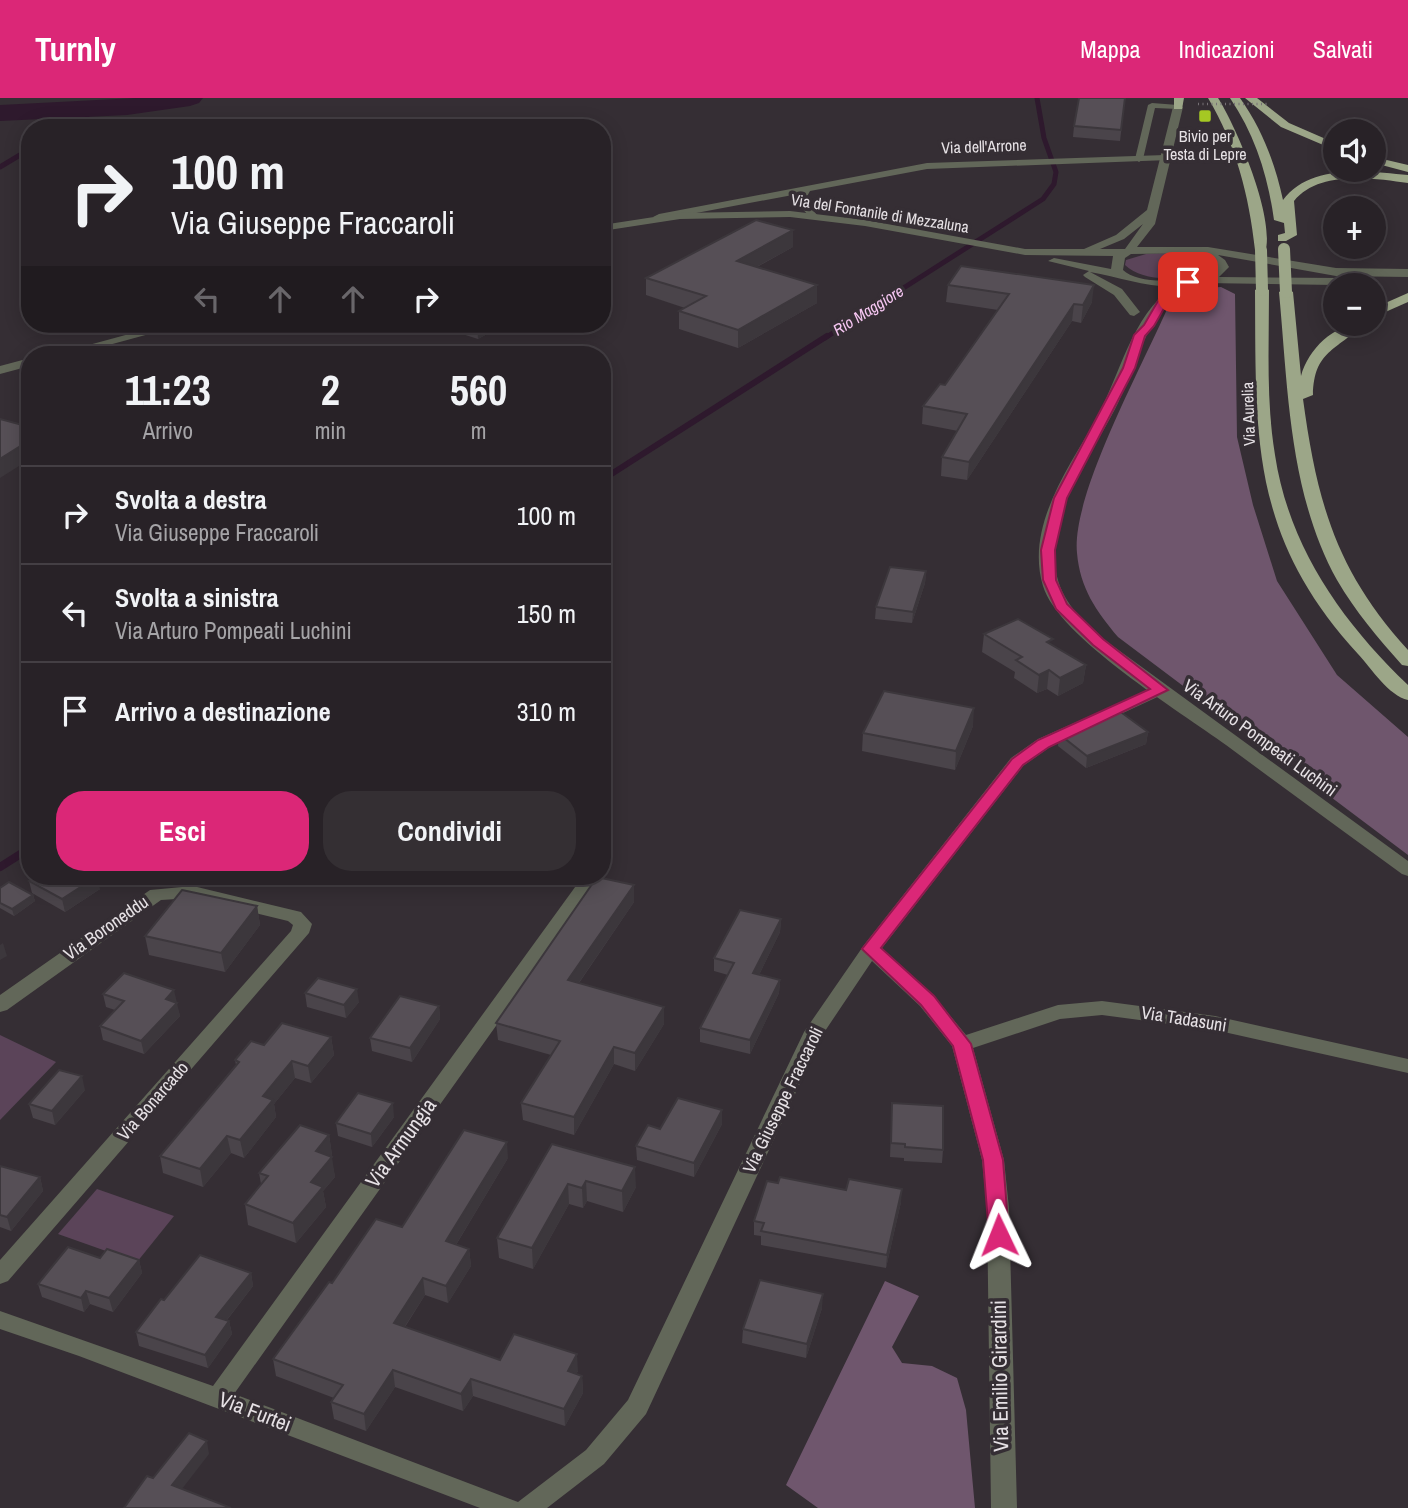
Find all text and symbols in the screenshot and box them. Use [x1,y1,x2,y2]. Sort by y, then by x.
text: Turnly [35,27,116,71]
text: Mappa [1080,33,1141,65]
text: Indicazioni [1179,33,1275,65]
text: Salvati [1313,33,1373,65]
marker: Bivio per Testa di Lepre [1197,108,1213,124]
map controls [1323,119,1386,336]
button: sound [1323,119,1386,182]
place label: Bivio per Testa di Lepre [1163,125,1247,165]
street label: Via dell'Arrone [941,134,1027,158]
text: 100 m [171,138,285,204]
icon: right [56,147,147,238]
street label: Via del Fontanile di Mezzaluna [789,188,971,238]
button: + [1323,196,1386,259]
text: Via Giuseppe Fraccaroli [171,201,455,244]
pin [1158,252,1218,312]
icon: arrive [1169,263,1207,301]
button: − [1323,273,1386,336]
icon: left [188,280,226,318]
icon: ahead [261,280,299,318]
icon: ahead [334,280,372,318]
icon: right [407,280,445,318]
water label: Rio Maggiore [828,280,908,340]
text: 11:23 [125,362,211,418]
text: 2 [321,362,340,418]
text: 560 [450,362,507,418]
street label: Via Aurelia [1236,381,1260,446]
text: Arrivo [143,415,193,446]
text: min [315,415,346,446]
text: m [471,415,486,446]
text: Svolta a destra [115,482,267,517]
icon: right [56,496,94,534]
text: 100 m [517,498,576,533]
text: Via Giuseppe Fraccaroli [115,517,319,548]
text: Svolta a sinistra [115,580,279,615]
icon: left [56,594,94,632]
text: 150 m [517,596,576,631]
text: Via Arturo Pompeati Luchini [115,615,352,646]
street label: Via Arturo Pompeati Luchini [1178,673,1343,802]
icon: arrive [56,692,94,730]
text: Arrivo a destinazione [115,694,331,729]
text: 310 m [517,694,576,729]
button: Esci [56,791,309,871]
button: Condividi [323,791,576,871]
street label: Via Boroneddu [58,889,153,966]
street label: Via Tadasuni [1140,999,1228,1038]
street label: Via Giuseppe Fraccaroli [736,1023,829,1177]
street label: Via Bonarcado [111,1056,194,1146]
street label: Via Armungia [358,1092,443,1193]
position arrow [962,1198,1036,1272]
street label: Via Emilio Girardini [984,1300,1015,1452]
street label: Via Furtei [215,1384,296,1439]

